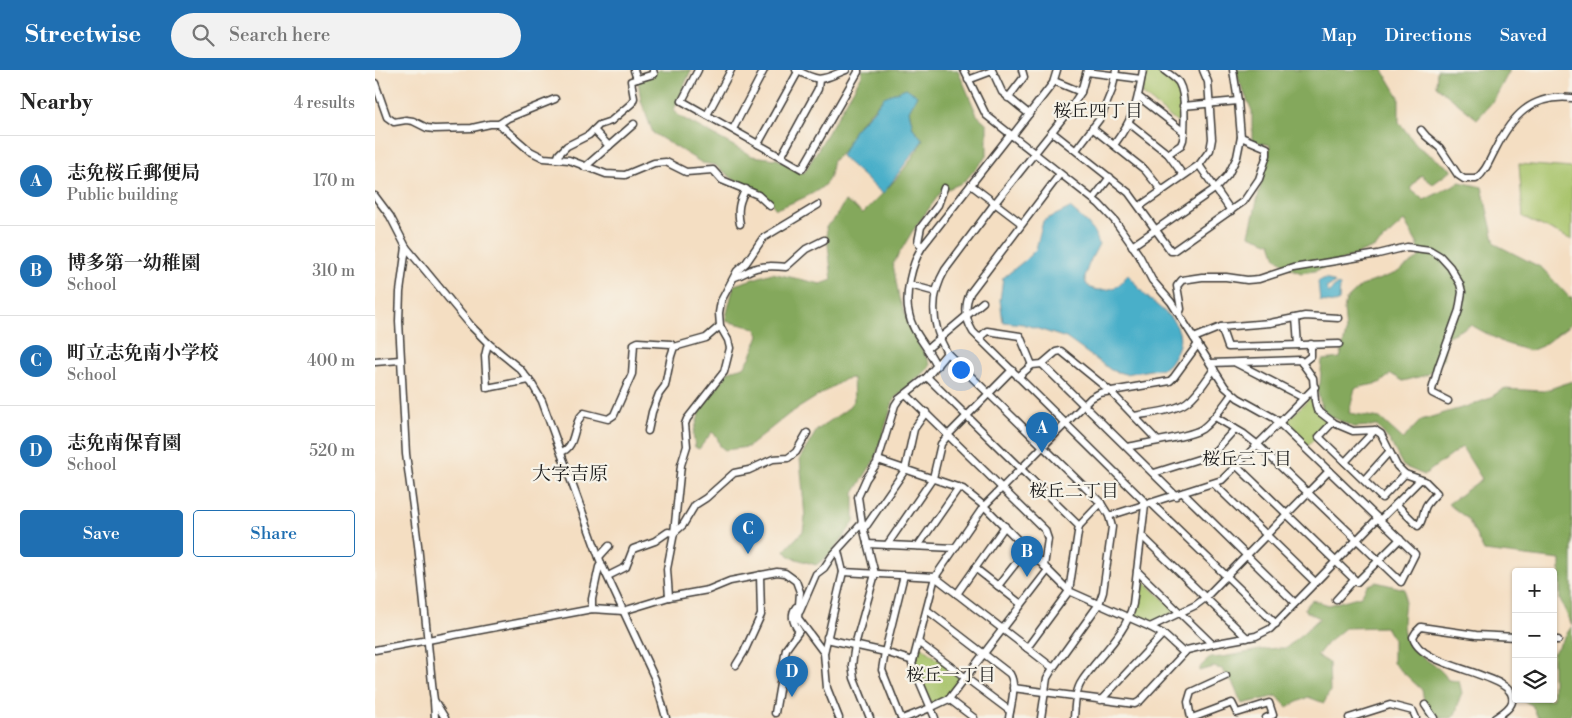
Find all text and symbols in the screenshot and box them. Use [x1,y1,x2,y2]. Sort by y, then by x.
search box [171,13,521,58]
text: Streetwise [25,20,141,50]
icon: search [189,21,217,49]
text: Search here [229,23,330,47]
text: Map [1321,24,1357,47]
text: Directions [1385,24,1472,47]
text: Saved [1500,24,1547,47]
text: Nearby [20,90,93,116]
text: 4 results [294,93,355,113]
district label: 桜丘四丁目 [1053,100,1143,123]
text: 志免桜丘郵便局 [67,161,200,185]
text: A [30,171,42,191]
text: 170 m [313,171,355,191]
text: Public building [67,185,178,205]
text: 博多第一幼稚園 [67,251,200,275]
text: B [30,261,42,281]
text: 310 m [312,261,355,281]
text: School [67,275,116,295]
text: 町立志免南小学校 [67,341,219,365]
text: C [30,351,42,371]
text: 400 m [307,351,355,371]
your location [948,357,974,383]
text: School [67,365,116,385]
pin: A [1026,412,1058,453]
text: 志免南保育園 [67,431,181,455]
text: D [30,441,42,461]
text: 520 m [309,441,355,461]
district label: 桜丘三丁目 [1202,448,1292,471]
text: School [67,455,116,475]
district label: 大字吉原 [532,462,608,486]
district label: 桜丘二丁目 [1029,480,1119,503]
button: Save [20,510,183,557]
button: Share [193,510,355,557]
pin: C [732,513,764,554]
pin: B [1011,536,1043,577]
map controls [1512,568,1557,703]
button: + [1512,568,1557,613]
button: − [1512,613,1557,658]
pin: D [776,656,808,697]
button: layers [1512,658,1557,703]
district label: 桜丘一丁目 [906,664,996,687]

